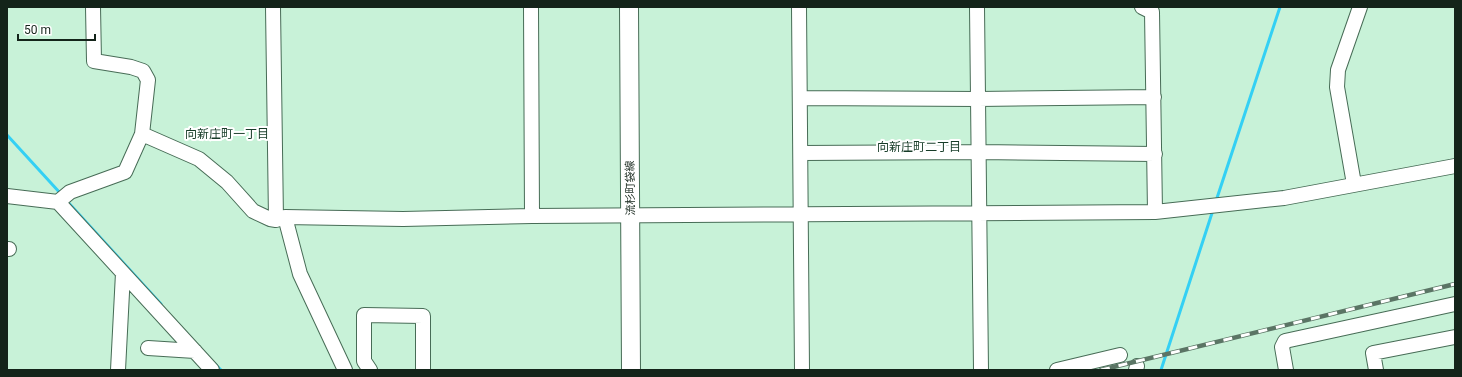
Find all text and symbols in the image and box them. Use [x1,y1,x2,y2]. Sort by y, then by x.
scale bar [18,16,95,42]
text: 50 m [24,23,51,37]
district label: 向新庄町一丁目 [185,127,269,141]
district label: 向新庄町二丁目 [877,140,961,154]
street label: 流杉町袋線 [624,160,637,216]

